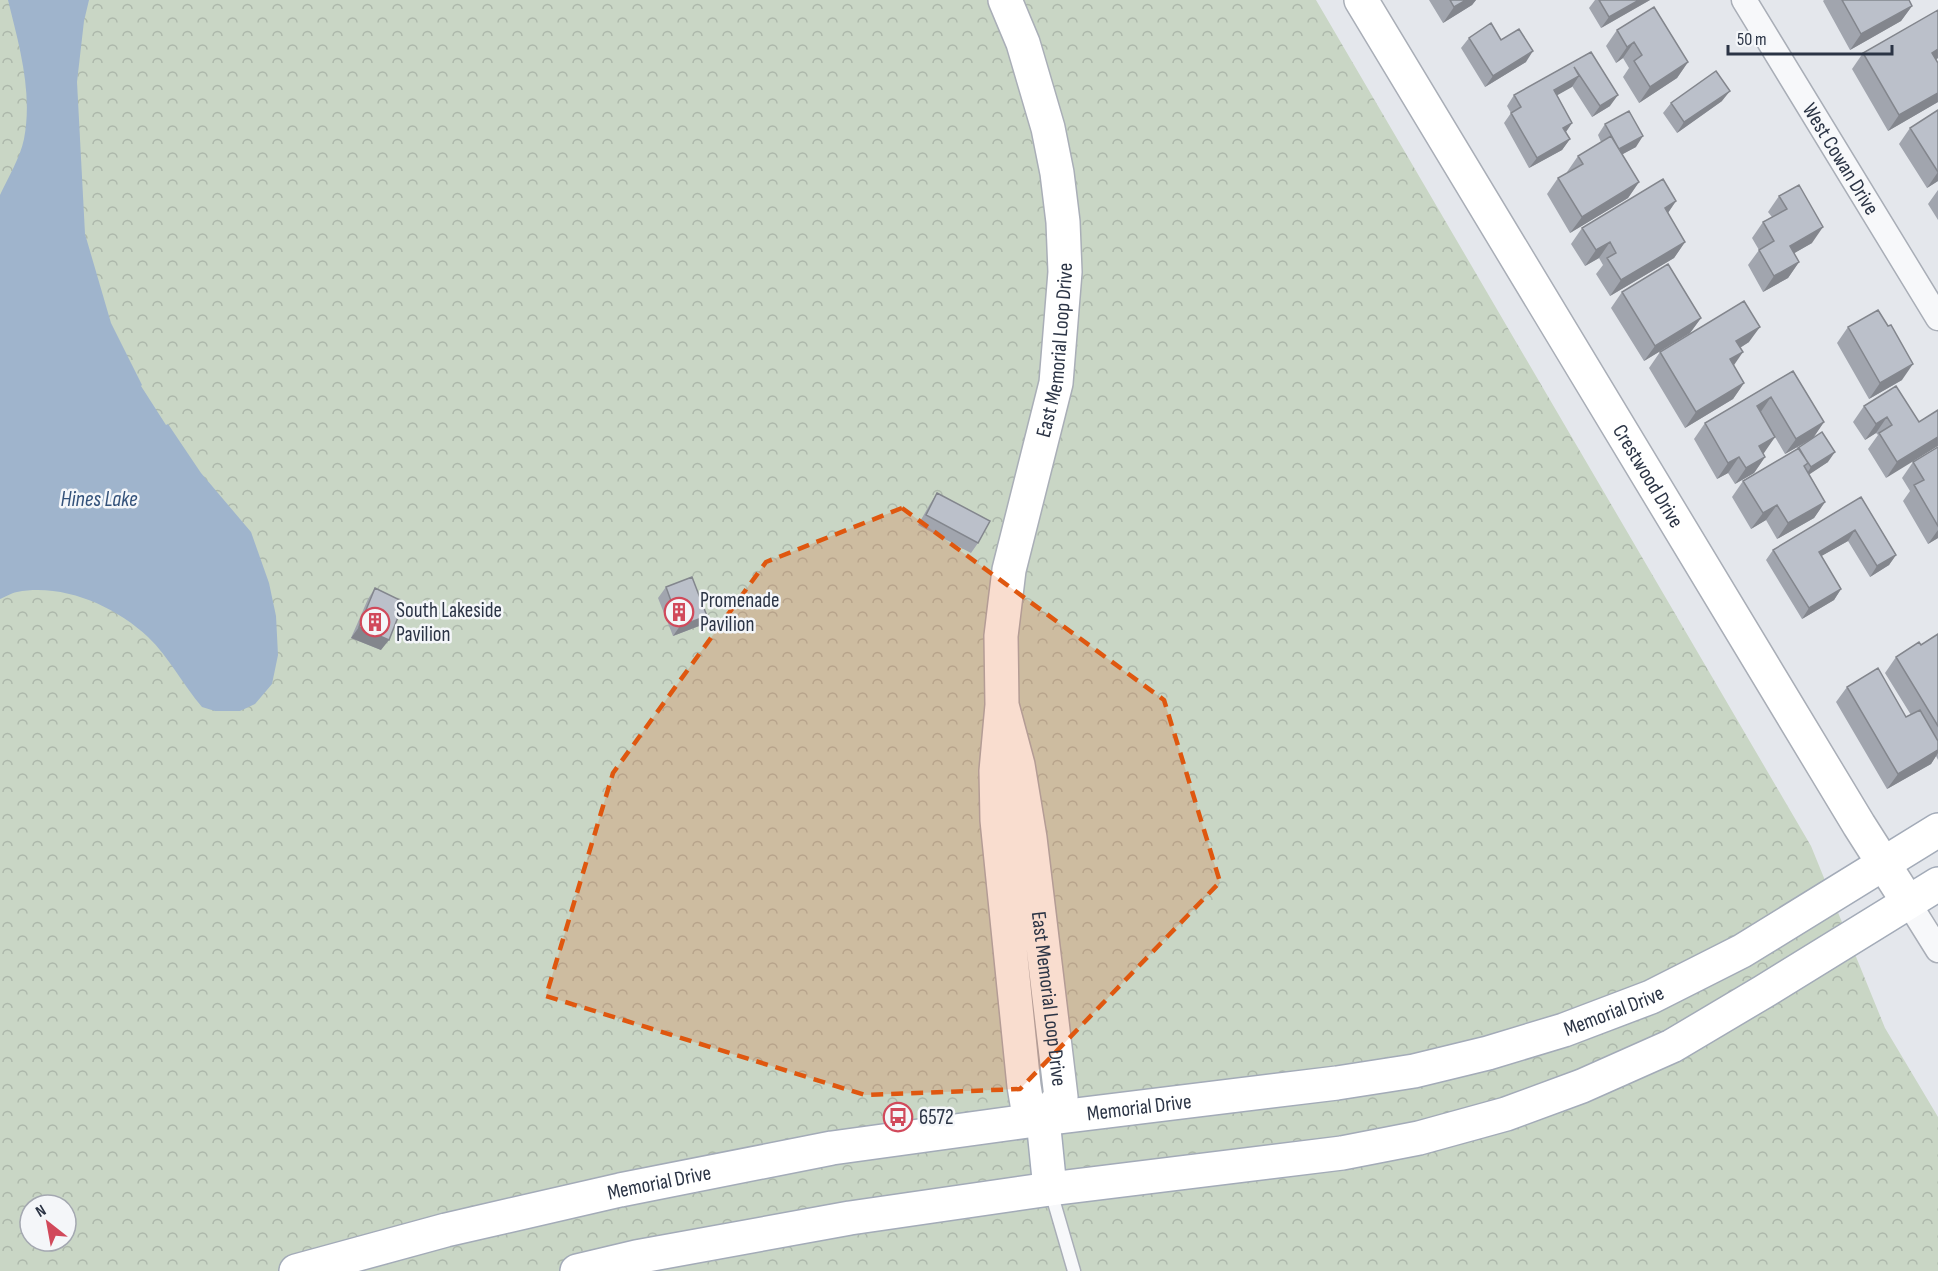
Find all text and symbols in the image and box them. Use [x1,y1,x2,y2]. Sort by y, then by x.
scale bar [1728,18,1892,56]
text: 50 m [1737,29,1767,50]
street label: West Cowan Drive [1797,99,1884,219]
street label: East Memorial Loop Drive [1031,262,1078,440]
street label: Crestwood Drive [1607,420,1689,532]
water label: Hines Lake [60,486,138,513]
place label: Promenade Pavilion [700,588,779,637]
building icon: Promenade Pavilion [663,596,695,628]
place label: South Lakeside Pavilion [396,598,502,647]
building icon: South Lakeside Pavilion [359,606,391,638]
street label: East Memorial Loop Drive [1026,910,1072,1088]
street label: Memorial Drive [1560,981,1668,1042]
street label: Memorial Drive [1086,1089,1193,1127]
bus stop icon: 6572 [882,1101,914,1133]
place label: 6572 [919,1105,954,1130]
street label: Memorial Drive [605,1160,713,1205]
north arrow [18,1193,78,1253]
text: N [32,1201,50,1222]

